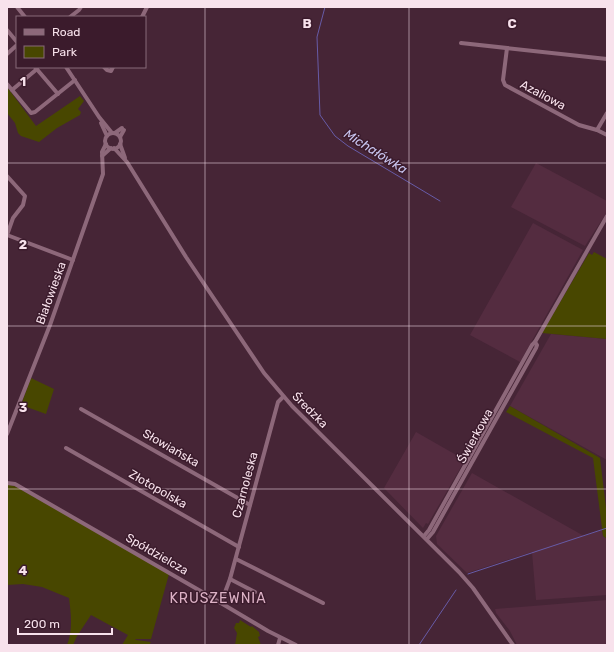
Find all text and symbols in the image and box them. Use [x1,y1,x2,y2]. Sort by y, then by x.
legend [16,16,146,68]
text: B [302,16,312,31]
text: C [507,16,517,31]
text: Road [52,25,80,39]
text: Park [52,45,78,59]
text: 1 [20,74,26,89]
street label: Azaliowa [518,77,568,113]
water label: Michałówka [341,126,410,177]
text: 2 [19,237,27,252]
street label: Białowieska [33,260,69,326]
street label: Średzka [289,389,331,431]
text: 3 [19,400,28,415]
street label: Świerkowa [454,406,496,466]
street label: Słowiańska [140,426,202,470]
street label: Czarnoleska [229,450,261,520]
street label: Złotopolska [126,467,190,511]
street label: Spółdzielcza [123,530,191,578]
text: 4 [19,563,28,578]
district label: KRUSZEWNIA [169,590,267,607]
scale bar [18,610,112,636]
text: 200 m [24,617,60,631]

